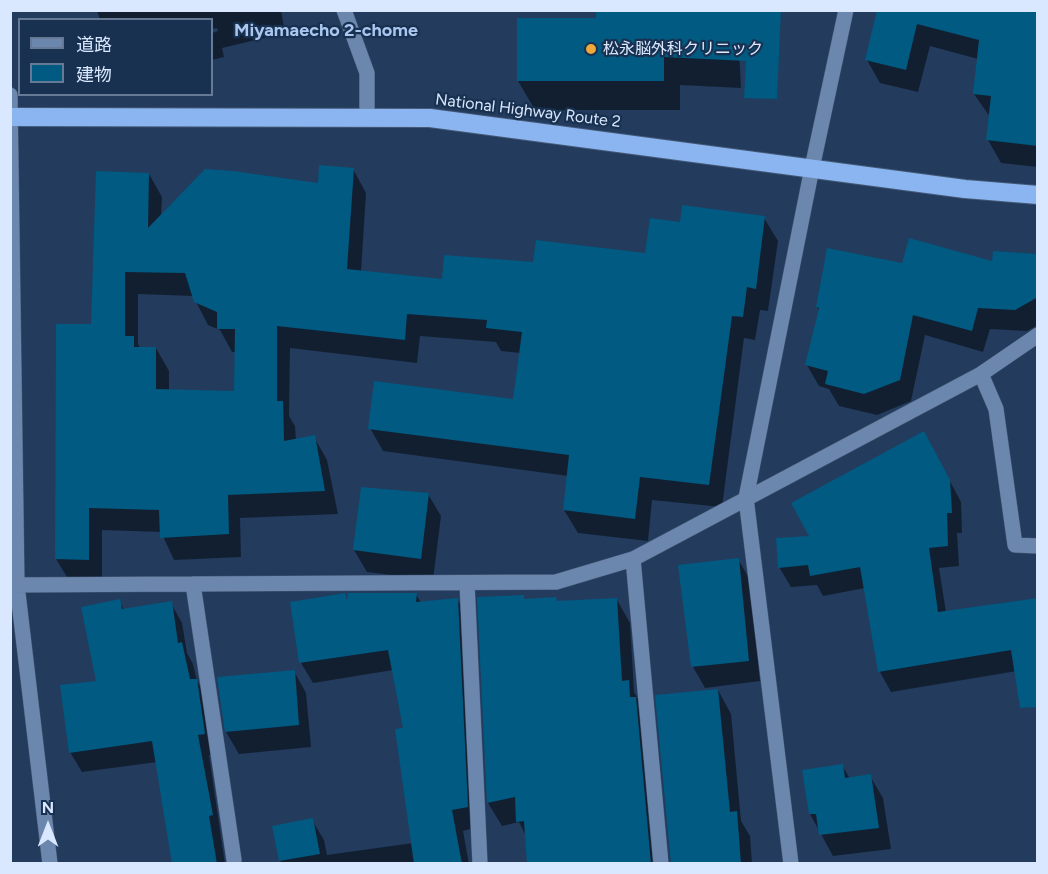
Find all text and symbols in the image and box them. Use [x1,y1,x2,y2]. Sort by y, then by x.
legend [18,18,213,96]
district label: Miyamaecho 2-chome [234,20,418,42]
text: 道路 [76,34,112,56]
place label: 松永脳外科クリニック [603,39,763,59]
marker: 松永脳外科クリニック [584,42,598,56]
text: 建物 [76,64,112,86]
street label: National Highway Route 2 [434,90,622,132]
north arrow [18,796,78,856]
text: N [42,798,54,817]

